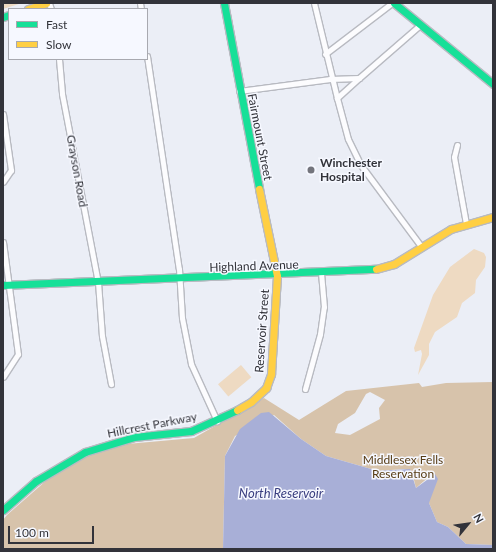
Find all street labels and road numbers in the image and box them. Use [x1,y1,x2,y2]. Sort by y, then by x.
street label: Fairmount Street [245,92,275,182]
street label: Grayson Road [64,134,90,208]
street label: Highland Avenue [209,257,299,275]
street label: Reservoir Street [252,289,272,373]
street label: Hillcrest Parkway [106,409,198,441]

